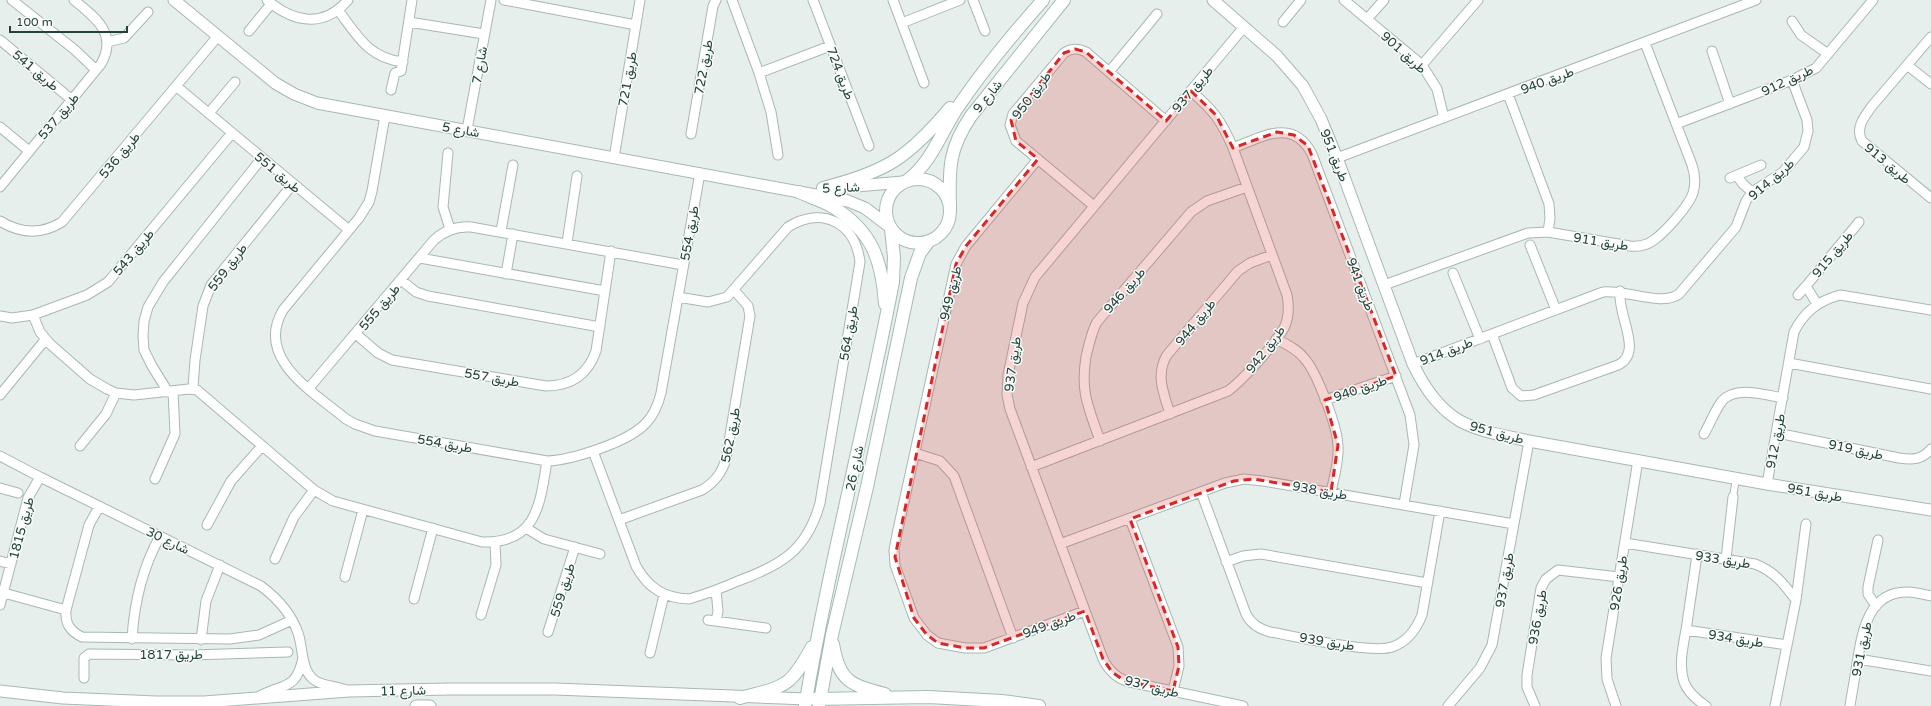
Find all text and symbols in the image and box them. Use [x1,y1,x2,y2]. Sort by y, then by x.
scale bar [10,8,127,34]
text: 100 m [16,15,53,29]
street label: طريق 901 [1377,28,1429,77]
street label: طريق 722 [691,38,717,96]
street label: شارع 7 [469,45,492,85]
street label: طريق 724 [823,45,857,102]
street label: طريق 541 [9,47,62,95]
street label: طريق 721 [615,50,641,108]
street label: طريق 912 [1759,62,1816,100]
street label: طريق 937 [1169,63,1217,116]
street label: طريق 940 [1519,64,1576,98]
street label: طريق 950 [1009,69,1055,123]
street label: شارع 9 [970,77,1007,117]
street label: طريق 537 [35,90,83,143]
street label: شارع 5 [441,119,481,142]
street label: طريق 951 [1316,127,1352,184]
street label: طريق 536 [96,129,144,182]
street label: طريق 913 [1861,140,1914,188]
street label: طريق 551 [251,149,304,197]
street label: طريق 914 [1745,156,1798,204]
street label: شارع 5 [822,179,860,198]
street label: طريق 554 [677,204,703,262]
street label: طريق 543 [110,226,158,279]
street label: طريق 915 [1809,228,1857,281]
street label: طريق 911 [1572,230,1629,254]
street label: طريق 559 [205,241,251,295]
street label: طريق 941 [1343,256,1377,313]
street label: طريق 949 [937,264,965,322]
street label: طريق 946 [1101,264,1149,317]
street label: طريق 555 [356,281,404,334]
street label: طريق 944 [1172,296,1219,349]
street label: طريق 564 [836,304,862,362]
street label: طريق 942 [1243,323,1289,377]
street label: طريق 914 [1418,335,1475,369]
street label: طريق 937 [1001,336,1025,393]
street label: طريق 557 [463,365,521,391]
street label: طريق 940 [1332,372,1389,406]
street label: طريق 562 [718,406,744,464]
street label: طريق 912 [1763,412,1789,470]
street label: طريق 951 [1468,418,1526,448]
street label: طريق 554 [416,431,474,457]
street label: طريق 919 [1827,436,1885,464]
street label: شارع 26 [842,444,869,493]
street label: طريق 938 [1291,478,1349,504]
street label: طريق 951 [1786,480,1844,506]
street label: طريق 1815 [6,495,38,561]
street label: شارع 30 [143,524,192,559]
street label: طريق 933 [1694,548,1751,572]
street label: طريق 937 [1492,551,1518,609]
street label: طريق 926 [1607,555,1631,612]
street label: طريق 559 [547,561,579,619]
street label: طريق 936 [1525,588,1551,646]
street label: طريق 949 [1021,608,1078,642]
street label: طريق 931 [1848,620,1876,678]
street label: طريق 934 [1707,627,1764,651]
street label: طريق 939 [1298,630,1355,654]
street label: طريق 1817 [139,647,203,663]
street label: طريق 937 [1123,673,1181,701]
street label: شارع 11 [380,683,426,700]

